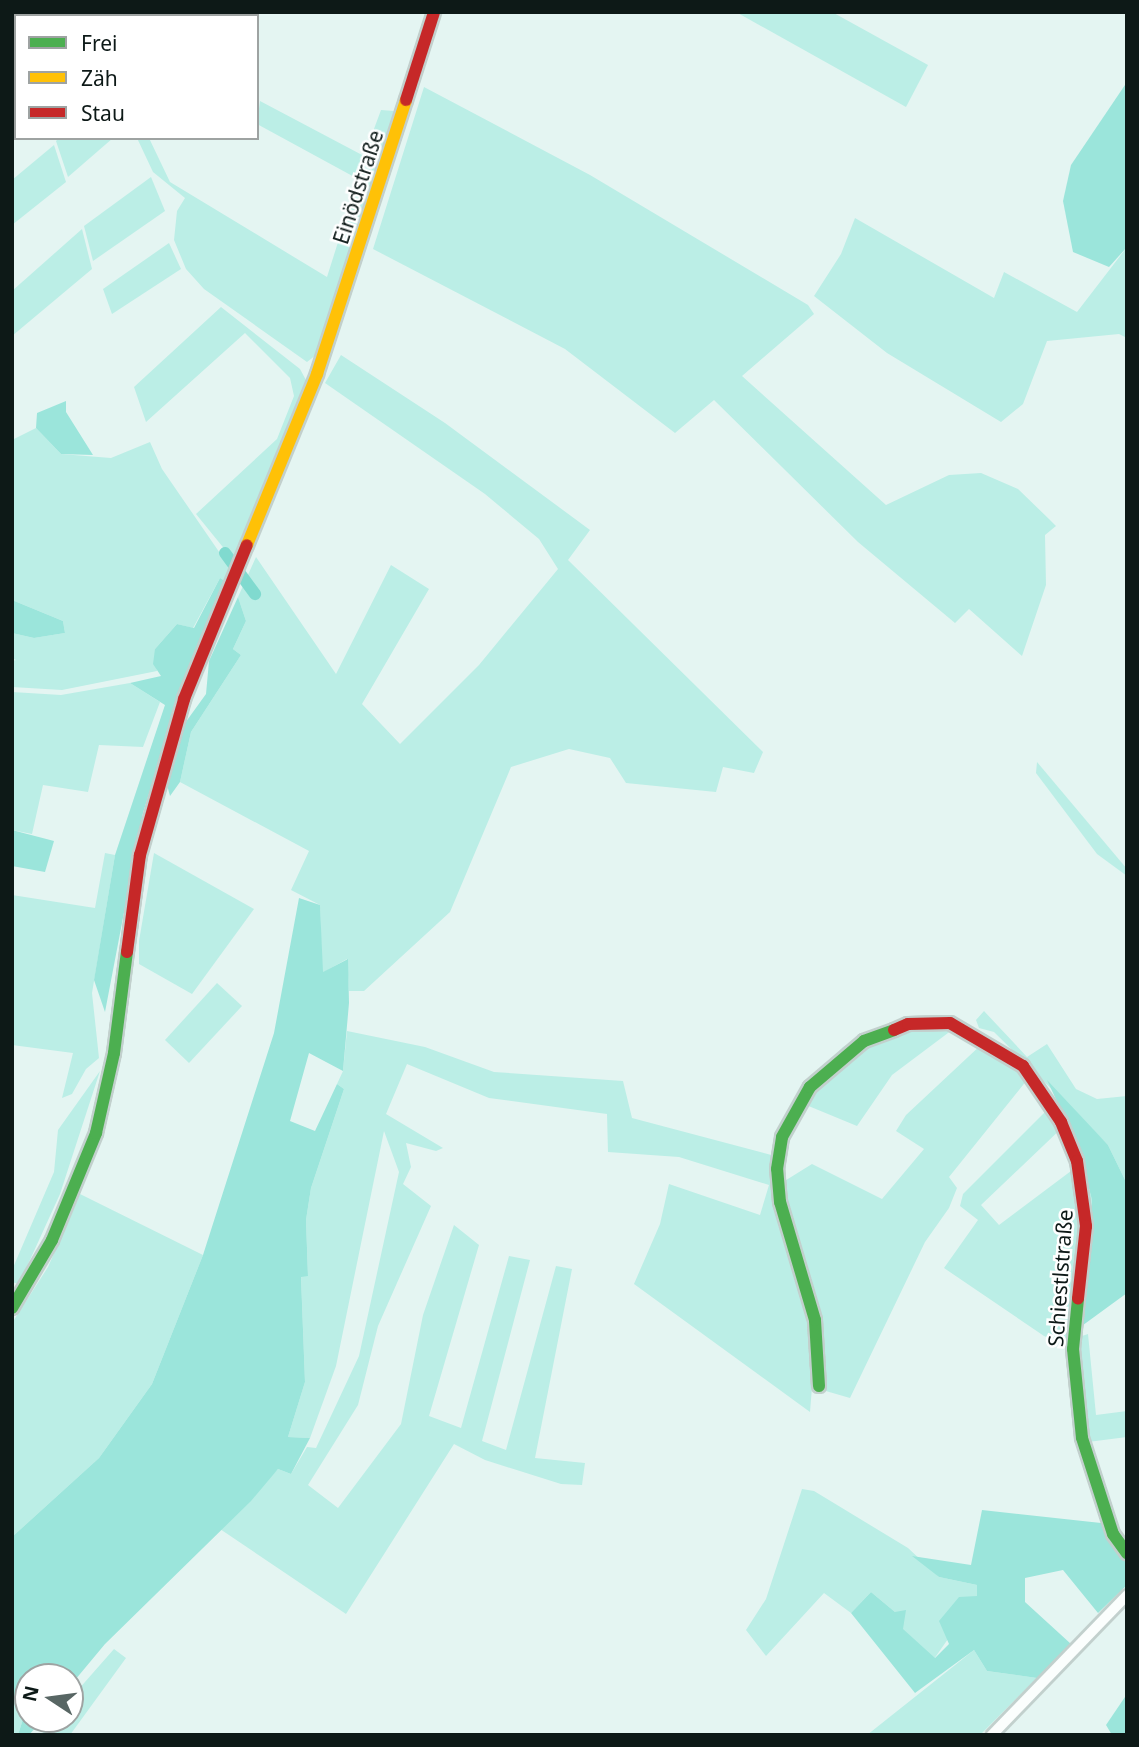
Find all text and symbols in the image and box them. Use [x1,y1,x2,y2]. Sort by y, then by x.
legend [14,14,259,140]
text: Frei [81,29,117,57]
text: Zäh [81,64,118,92]
text: Stau [81,99,125,127]
street label: Einödstraße [328,127,388,247]
street label: Schiestlstraße [1043,1208,1077,1348]
north arrow [14,1663,84,1733]
text: N [16,1683,45,1704]

